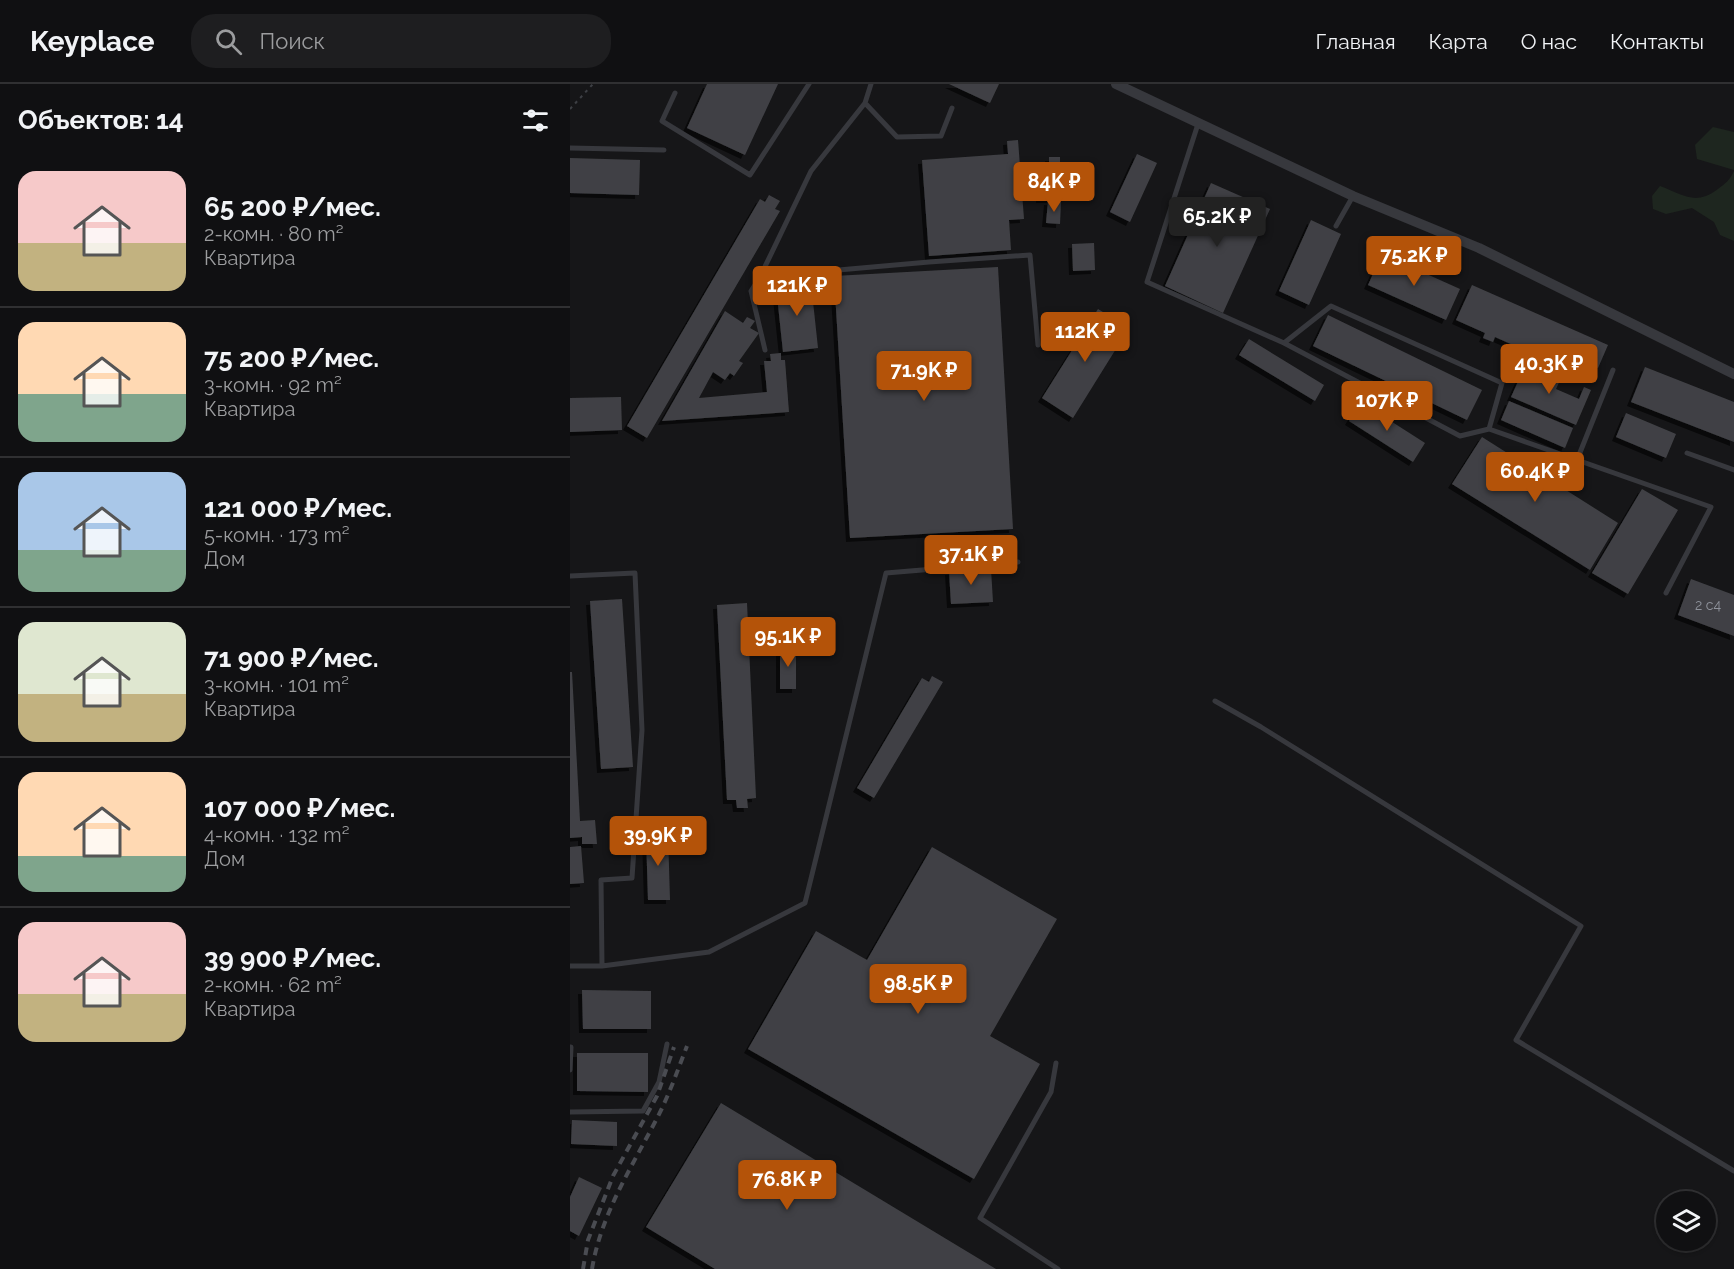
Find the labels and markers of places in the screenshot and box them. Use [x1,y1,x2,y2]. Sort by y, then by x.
pin: 84K ₽ [1012,162,1096,213]
pin: 65.2K ₽ [1162,197,1272,248]
pin: 75.2K ₽ [1359,236,1469,287]
pin: 121K ₽ [748,266,846,317]
pin: 112K ₽ [1036,312,1134,363]
pin: 40.3K ₽ [1494,344,1604,395]
pin: 71.9K ₽ [869,351,979,402]
pin: 107K ₽ [1338,381,1436,432]
pin: 60.4K ₽ [1480,452,1590,503]
pin: 37.1K ₽ [916,535,1026,586]
pin: 95.1K ₽ [733,617,843,668]
pin: 39.9K ₽ [603,816,713,867]
pin: 98.5K ₽ [863,964,973,1015]
pin: 76.8K ₽ [732,1160,842,1211]

